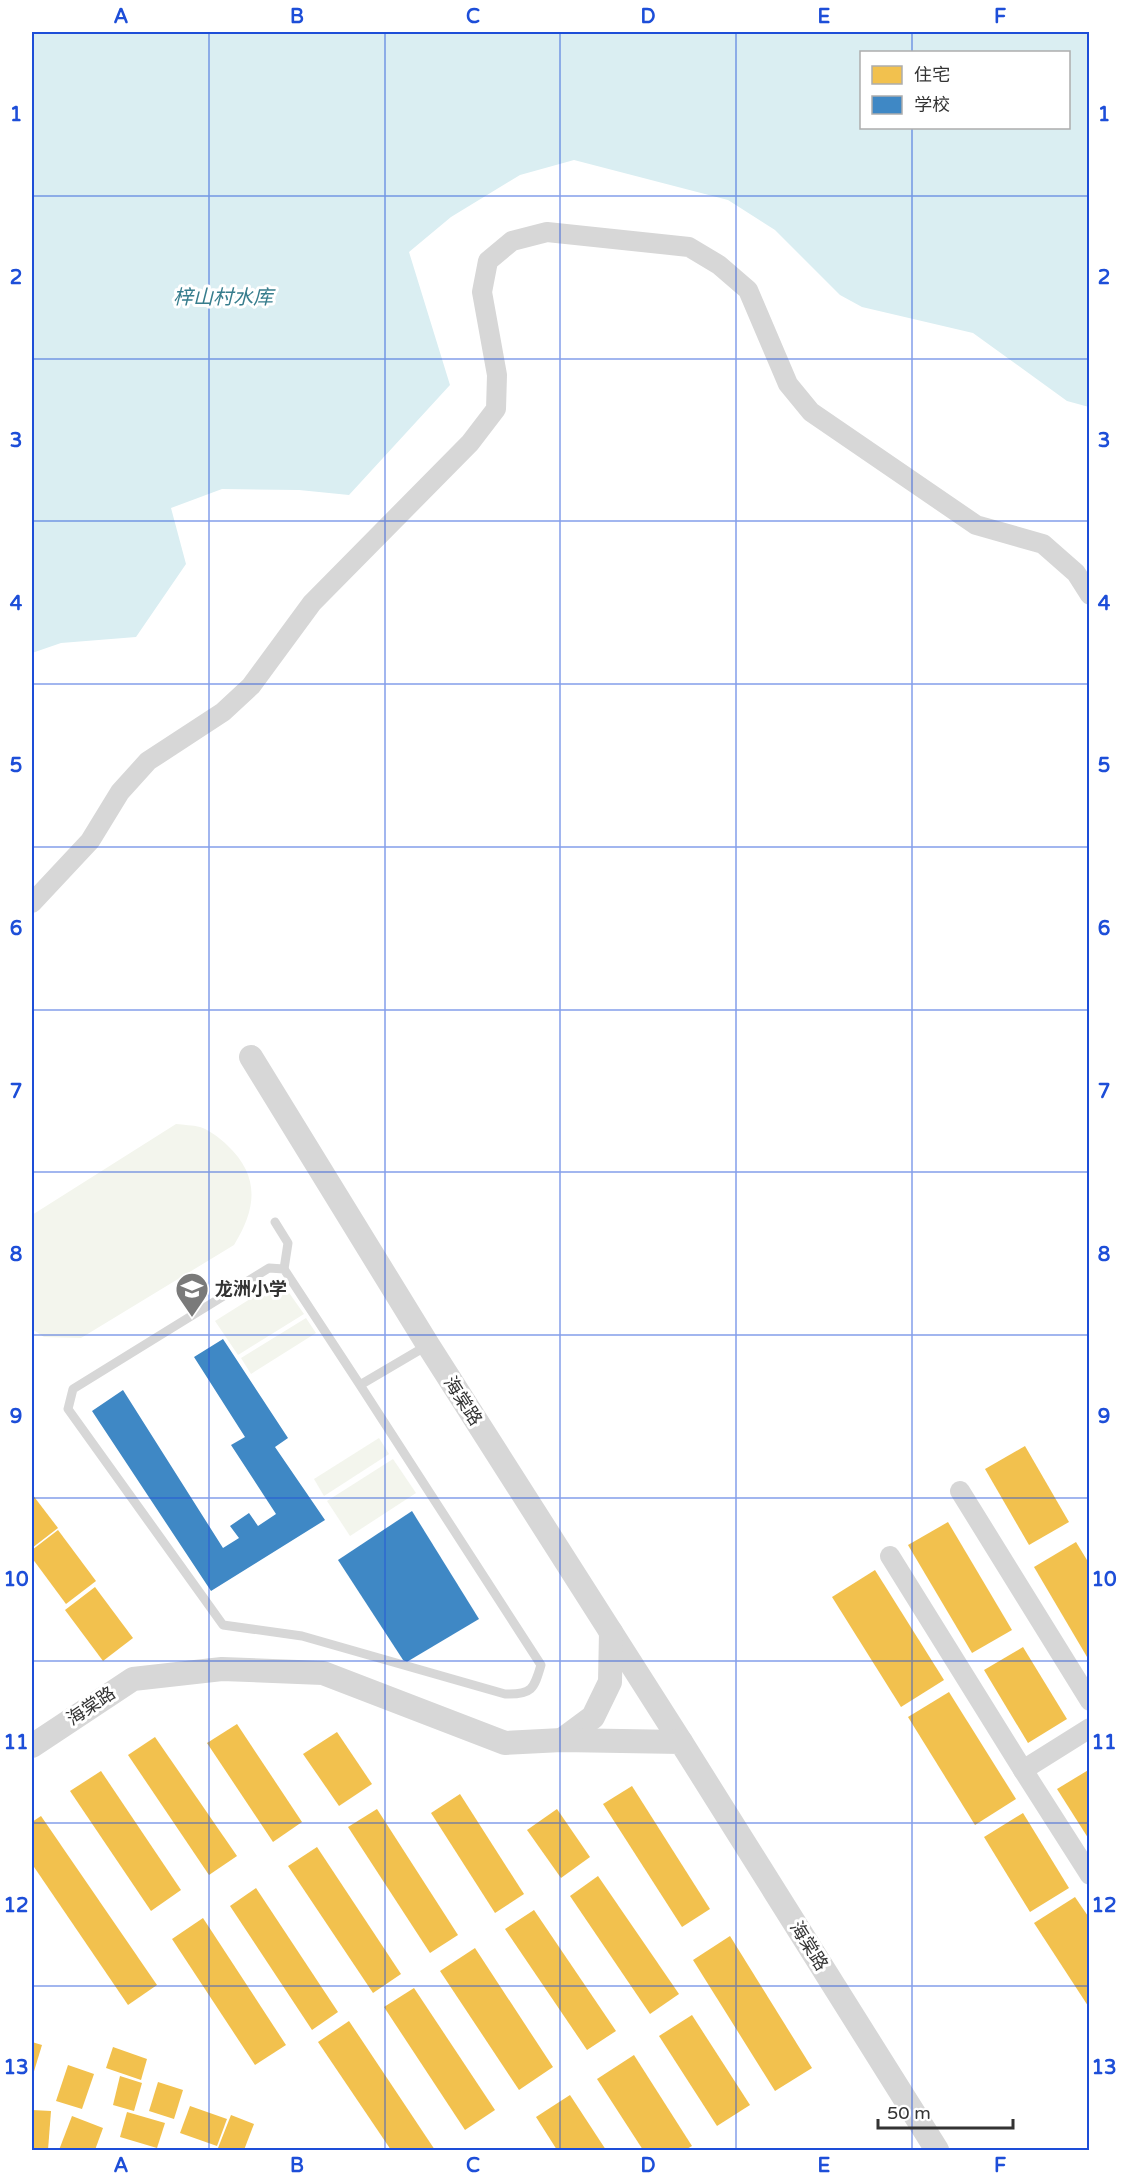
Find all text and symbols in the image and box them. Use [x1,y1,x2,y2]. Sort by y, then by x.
text: A [114,5,129,29]
text: B [290,5,304,29]
text: C [466,5,480,29]
text: D [640,5,656,29]
text: E [818,5,831,29]
text: F [994,5,1006,29]
legend [860,51,1070,129]
text: 住宅 [914,64,950,86]
text: 学校 [914,94,950,116]
text: 1 [10,103,22,127]
text: 1 [1098,103,1110,127]
text: 2 [10,266,22,290]
text: 2 [1098,266,1110,290]
water label: 梓山村水库 [173,286,276,310]
text: 3 [10,429,22,453]
text: 3 [1098,429,1110,453]
text: 4 [10,592,23,616]
text: 4 [1098,592,1111,616]
text: 5 [10,754,22,778]
text: 5 [1098,754,1110,778]
text: 6 [10,917,22,941]
text: 6 [1098,917,1110,941]
text: 7 [10,1080,22,1104]
text: 7 [1098,1080,1110,1104]
text: 8 [10,1243,22,1267]
text: 8 [1098,1243,1110,1267]
school or university icon: 龙洲小学 [174,1271,210,1318]
place label: 龙洲小学 [215,1278,287,1300]
street label: 海棠路 [439,1372,487,1430]
text: 9 [10,1405,22,1429]
text: 9 [1098,1405,1110,1429]
text: 10 [3,1568,29,1592]
text: 10 [1091,1568,1117,1592]
street label: 海棠路 [62,1682,120,1730]
text: 11 [3,1731,29,1755]
text: 11 [1091,1731,1117,1755]
text: 12 [3,1894,29,1918]
text: 12 [1091,1894,1117,1918]
street label: 海棠路 [785,1917,833,1975]
text: 13 [3,2056,29,2080]
text: 13 [1091,2056,1117,2080]
scale bar [878,2092,1013,2130]
text: 50 m [887,2102,931,2124]
text: A [114,2154,129,2178]
text: B [290,2154,304,2178]
text: C [466,2154,480,2178]
text: D [640,2154,656,2178]
text: E [818,2154,831,2178]
text: F [994,2154,1006,2178]

